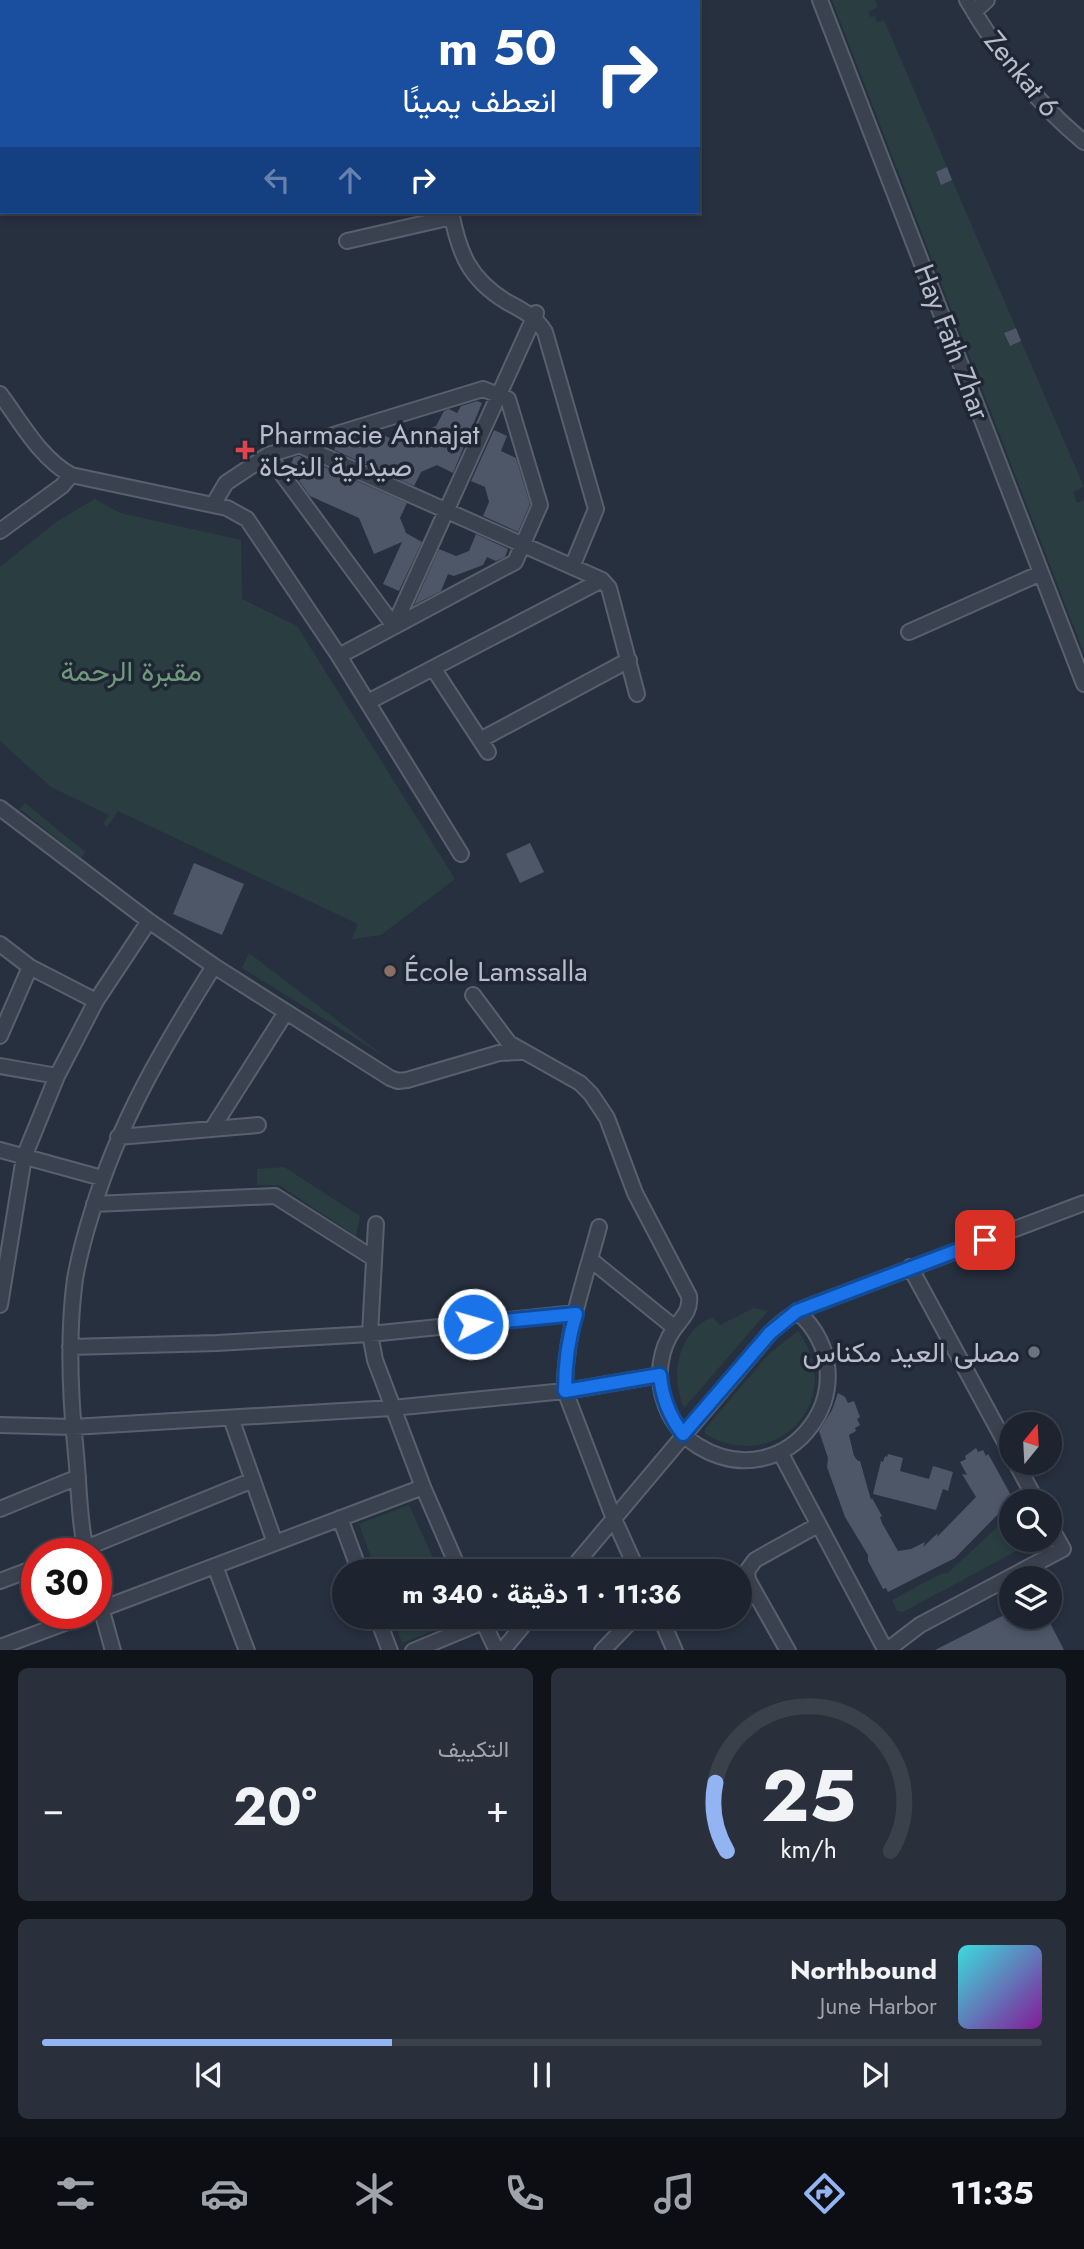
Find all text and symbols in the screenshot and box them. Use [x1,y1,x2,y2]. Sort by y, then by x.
text: 50 m [438,13,557,83]
street label: Zenkat 6 [974,22,1070,126]
icon: right [581,28,672,119]
text: انعطف يمينًا [402,78,557,124]
icon: left [258,161,296,199]
icon: ahead [331,161,369,199]
icon: right [404,161,442,199]
street label: Hay Fath Zhar [904,258,1001,426]
place label: Pharmacie Annajat صيدلية النجاة [259,414,480,487]
marker: Pharmacie Annajat صيدلية النجاة [237,442,253,458]
park label: مقبرة الرحمة [60,651,202,692]
place label: École Lamssalla [404,951,588,992]
marker: École Lamssalla [382,963,398,979]
pin [955,1210,1015,1270]
icon: arrive [966,1221,1004,1259]
position arrow [436,1287,510,1361]
place label: مصلى العيد مكناس [802,1332,1020,1373]
marker: مصلى العيد مكناس [1026,1344,1042,1360]
north arrow [999,1412,1062,1475]
map controls [999,1412,1062,1629]
button: search [999,1489,1062,1552]
speed limit sign: 30 [21,1538,112,1629]
button: layers [999,1566,1062,1629]
text: 11:36 · 1 دقيقة · 340 m [402,1575,682,1613]
text: التكييف [438,1732,509,1766]
text: 25 [761,1743,856,1848]
text: 20° [233,1769,317,1845]
text: − [42,1781,64,1836]
text: + [486,1781,509,1836]
text: km/h [780,1830,837,1866]
text: Northbound [790,1951,937,1989]
text: June Harbor [820,1989,937,2023]
icon: previous [190,2056,228,2094]
icon: pause [523,2056,561,2094]
icon: next [856,2056,894,2094]
icon: filters [51,2169,100,2218]
icon: car [200,2169,249,2218]
icon: climate [350,2169,399,2218]
icon: phone [500,2169,549,2218]
icon: music [650,2169,699,2218]
icon: directions [800,2169,849,2218]
text: 11:35 [950,2170,1034,2216]

